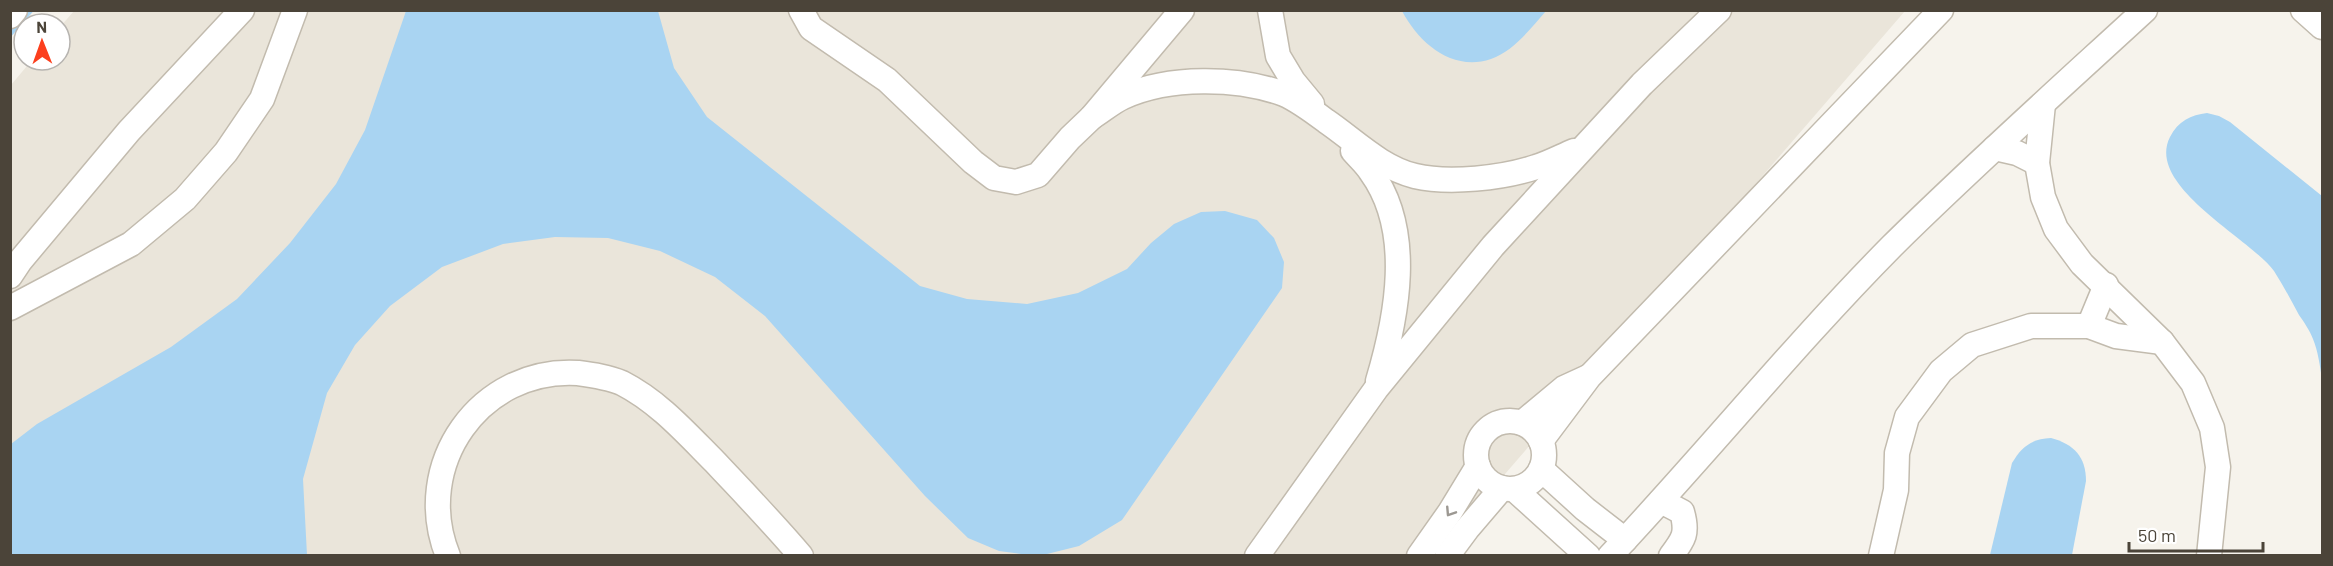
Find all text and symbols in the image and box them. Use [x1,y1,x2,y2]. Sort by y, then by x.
north arrow [12,12,72,72]
text: N [36,17,47,36]
one-way arrow [1446,505,1457,516]
scale bar [2129,515,2262,553]
text: 50 m [2138,524,2176,546]

